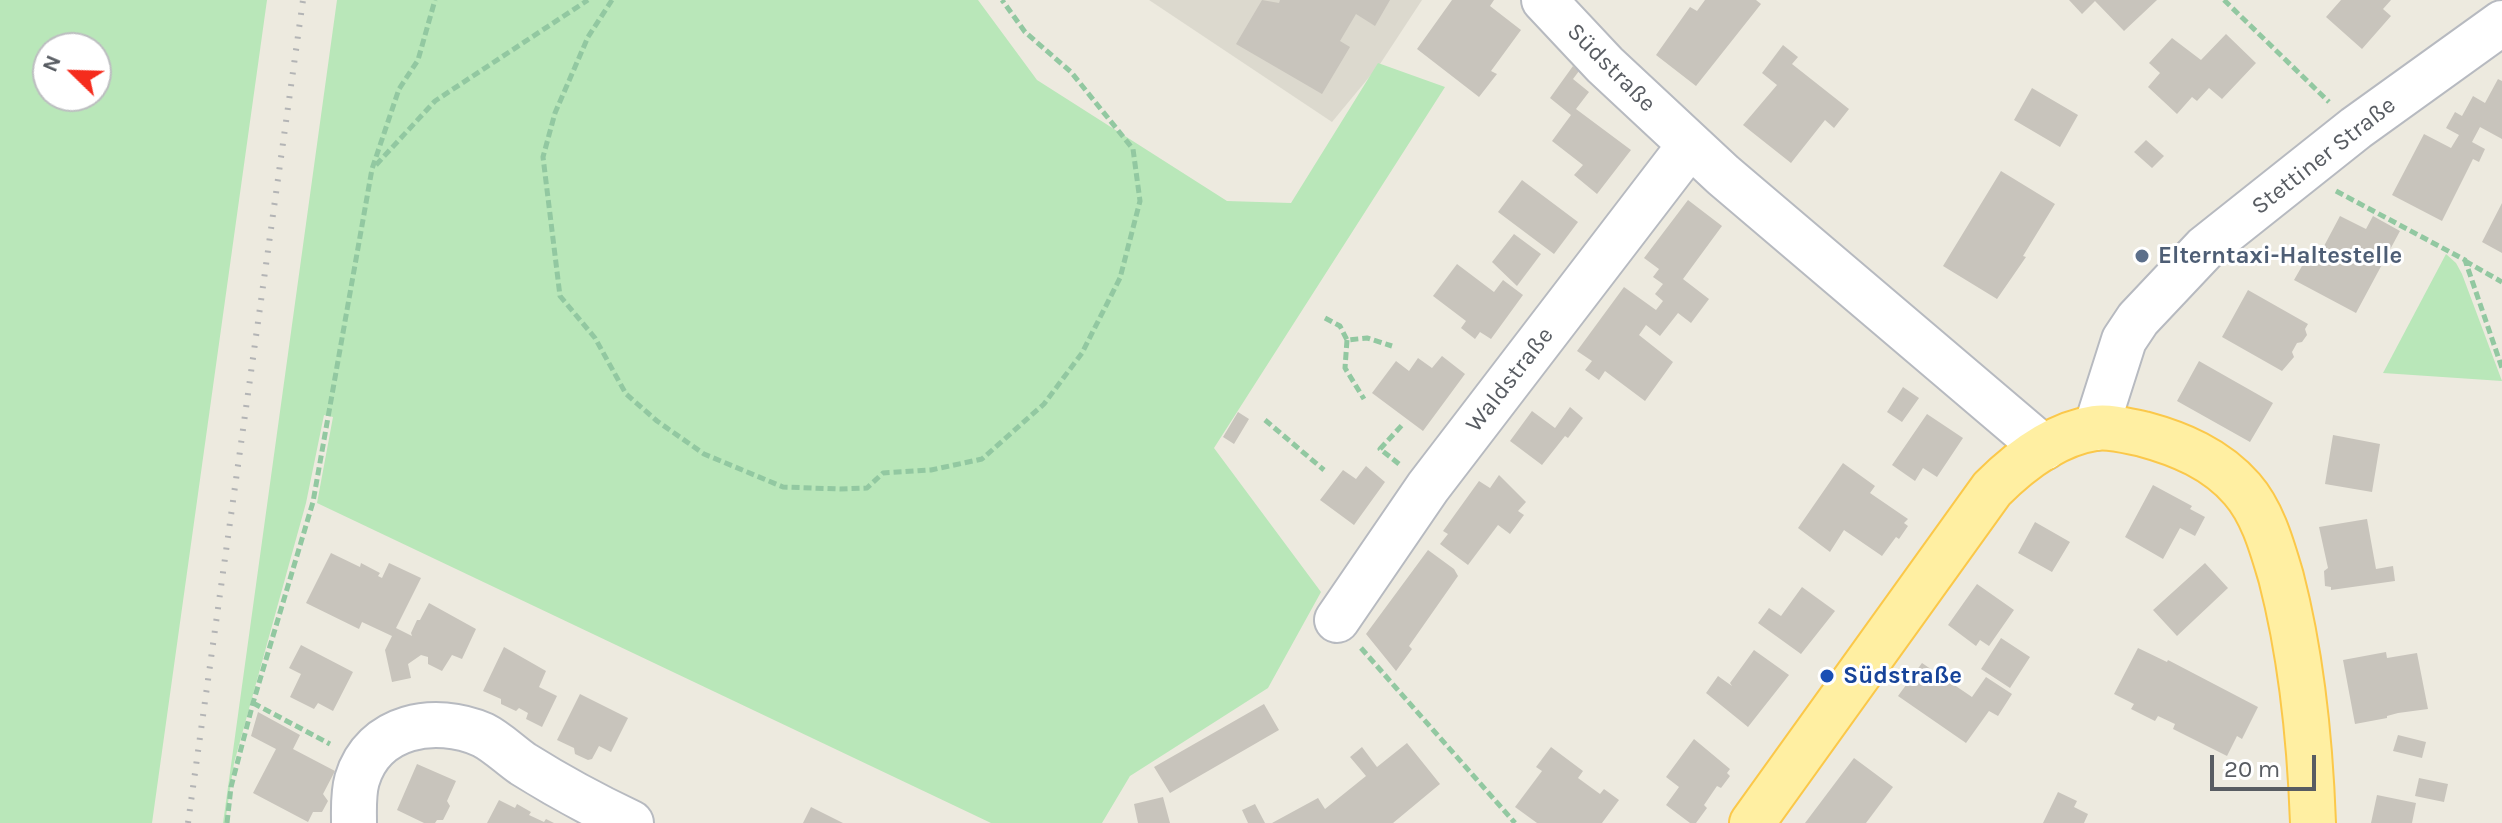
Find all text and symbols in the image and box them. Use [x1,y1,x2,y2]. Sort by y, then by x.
street label: Südstraße [1561,18,1661,118]
north arrow [32,32,112,112]
text: N [37,51,67,76]
street label: Stettiner Straße [2246,91,2402,221]
place label: Elterntaxi-Haltestelle [2158,242,2402,270]
marker: Elterntaxi-Haltestelle [2133,247,2151,265]
street label: Waldstraße [1460,322,1560,438]
place label: Südstraße [1843,662,1962,690]
marker: Südstraße [1818,667,1836,685]
scale bar [2214,739,2320,789]
text: 20 m [2224,755,2280,783]

